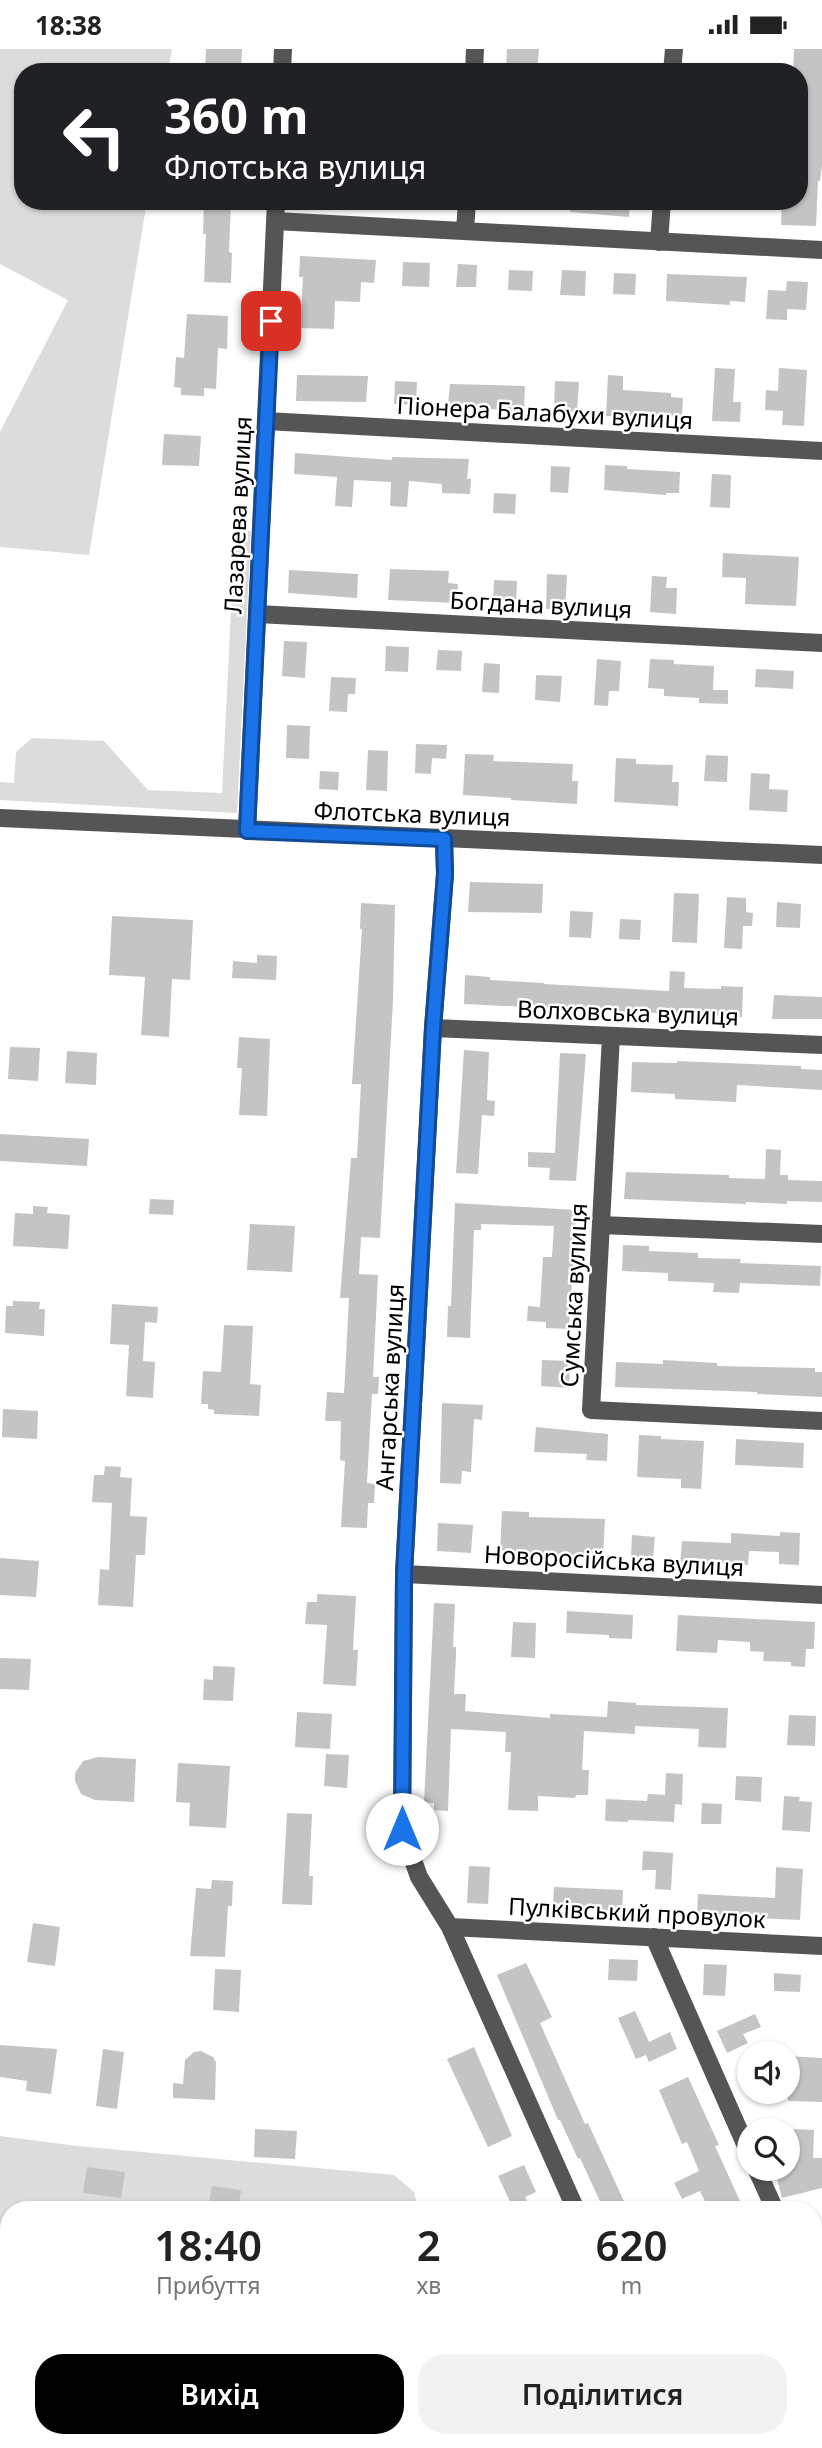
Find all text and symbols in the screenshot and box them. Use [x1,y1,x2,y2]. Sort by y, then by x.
text: 18:38 [35,7,102,43]
text: 360 m [164,82,309,148]
icon: left [49,91,140,182]
text: Флотська вулиця [164,145,427,188]
pin [241,291,301,351]
icon: arrive [252,302,290,340]
street label: Піонера Балабухи вулиця [396,388,694,436]
street label: Лазарева вулиця [215,415,259,615]
street label: Богдана вулиця [449,583,633,625]
street label: Флотська вулиця [313,793,511,833]
street label: Волховська вулиця [516,992,740,1032]
street label: Сумська вулиця [552,1202,594,1388]
street label: Ангарська вулиця [367,1283,411,1491]
street label: Новоросійська вулиця [483,1537,745,1583]
position arrow [365,1792,439,1866]
street label: Пулківський провулок [507,1889,767,1935]
map controls [737,2041,800,2181]
button: sound [737,2041,800,2104]
button: search [737,2118,800,2181]
text: 18:40 [154,2216,262,2273]
text: 2 [417,2216,441,2273]
text: 620 [596,2216,668,2273]
text: Прибуття [156,2269,260,2301]
text: хв [416,2269,441,2301]
text: m [621,2269,642,2301]
button: Вихід [35,2354,404,2434]
button: Поділитися [418,2354,787,2434]

